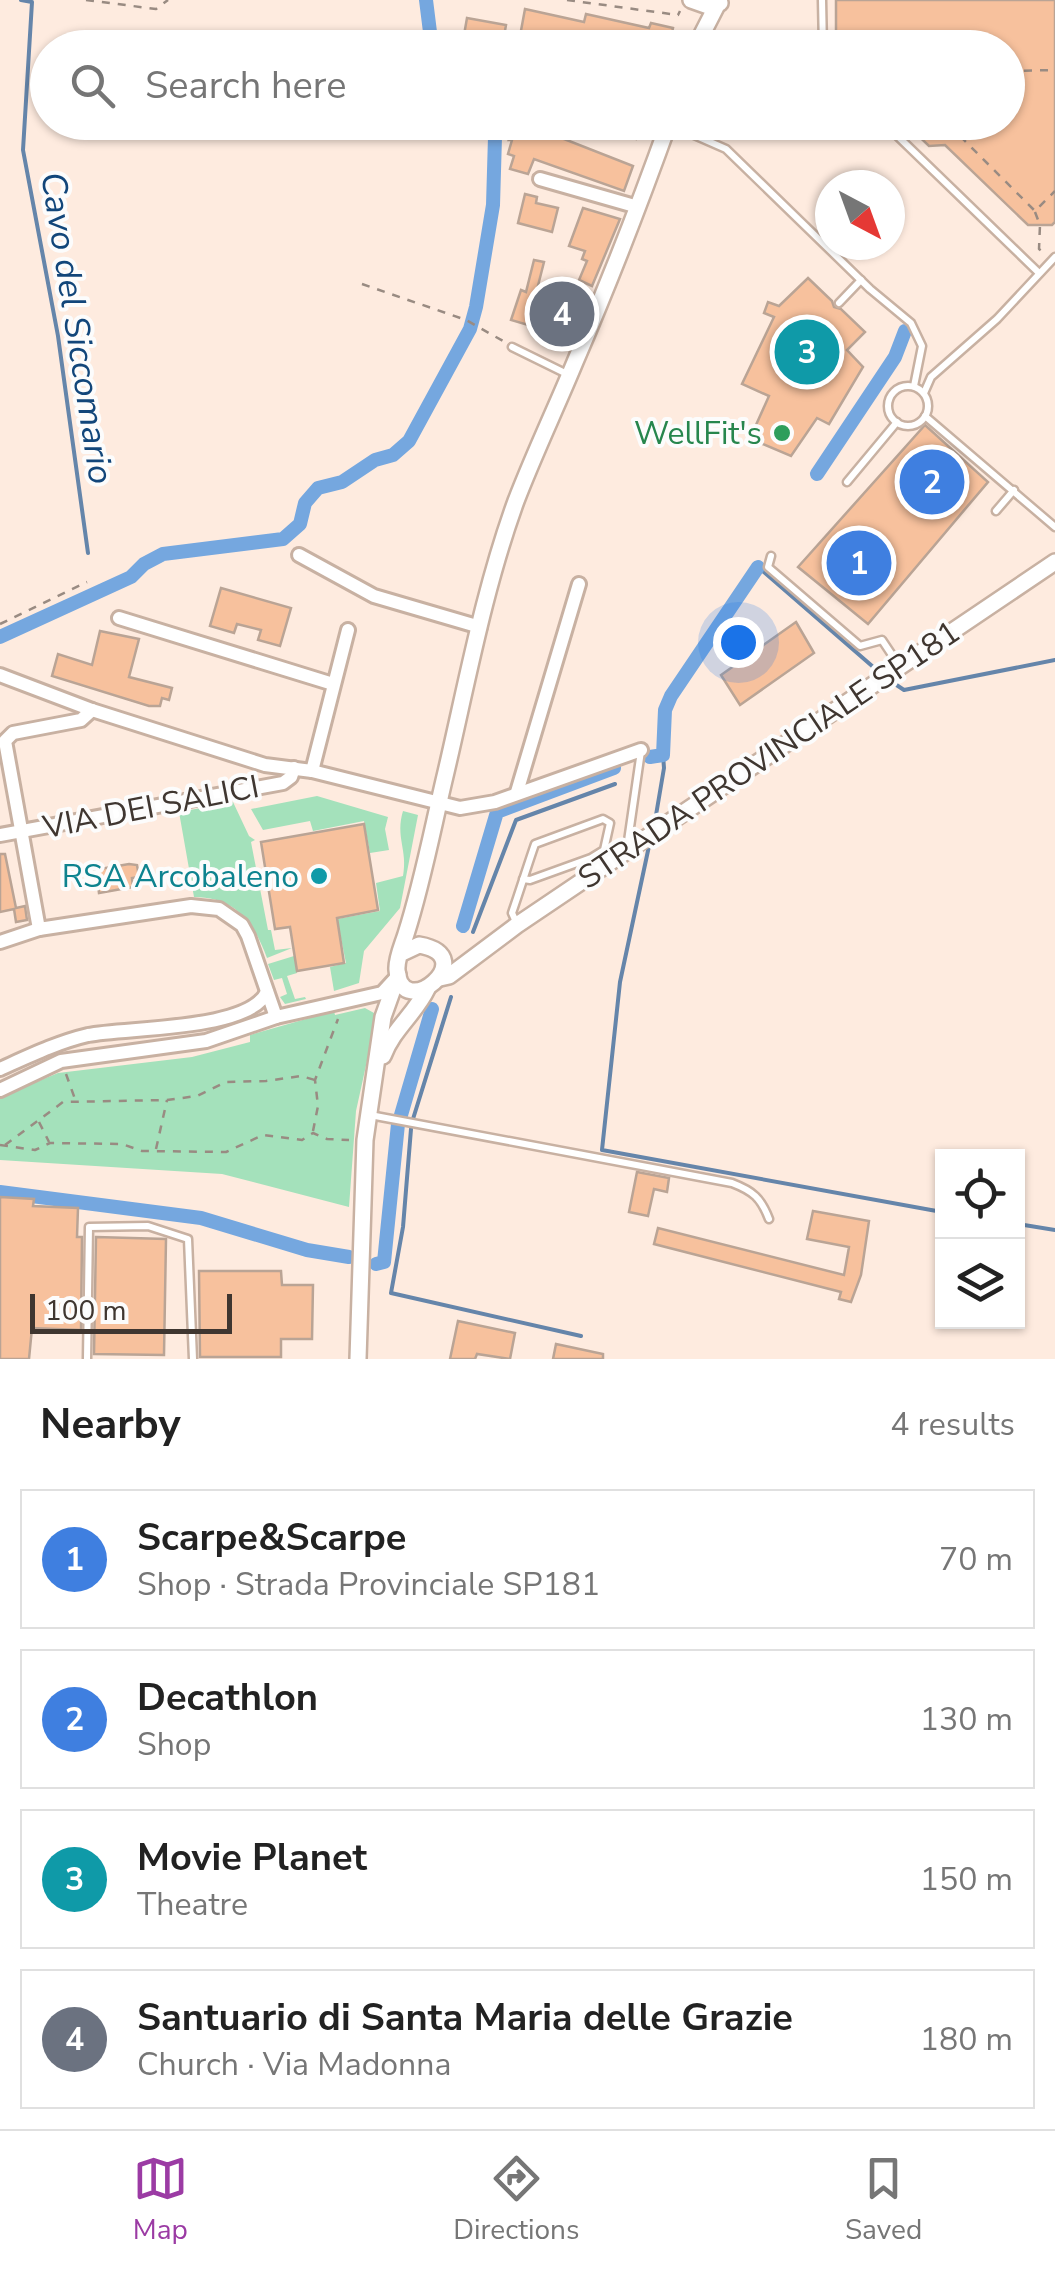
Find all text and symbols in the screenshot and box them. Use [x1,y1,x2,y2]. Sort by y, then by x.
search box [30,30,1025,140]
icon: search [65,58,120,113]
text: Search here [145,60,346,111]
water label: Cavo del Siccomario [29,169,125,487]
north arrow [815,170,905,260]
pin: 4 [530,276,594,352]
pin: 3 [774,314,840,390]
place label: WellFit's [634,412,762,455]
marker: WellFit's [771,422,793,444]
pin: 2 [900,444,964,520]
pin: 1 [826,526,892,600]
street label: STRADA PROVINCIALE SP181 [570,611,968,899]
your location [713,617,764,668]
street label: VIA DEI SALICI [38,765,263,849]
place label: RSA Arcobaleno [62,855,299,898]
marker: RSA Arcobaleno [308,865,330,887]
map controls [935,1149,1025,1329]
button: locate [935,1149,1025,1239]
button: layers [935,1239,1025,1329]
scale bar [30,1289,232,1334]
text: 100 m [45,1292,127,1330]
text: Nearby [40,1396,181,1453]
text: 4 results [890,1403,1015,1446]
text: Scarpe&Scarpe [137,1512,406,1563]
text: 1 [65,1538,84,1581]
text: 70 m [939,1538,1013,1581]
text: Shop · Strada Provinciale SP181 [137,1563,600,1606]
text: Decathlon [137,1672,318,1723]
text: 2 [65,1698,84,1741]
text: 130 m [920,1698,1013,1741]
text: Shop [137,1723,211,1766]
text: Movie Planet [137,1832,367,1883]
text: 3 [65,1858,84,1901]
text: 150 m [920,1858,1013,1901]
text: Theatre [137,1883,248,1926]
text: Santuario di Santa Maria delle Grazie [137,1992,793,2043]
text: 4 [65,2018,84,2061]
text: 180 m [920,2018,1013,2061]
text: Church · Via Madonna [137,2043,451,2086]
tab: Map [133,2151,188,2249]
tab: Directions [453,2151,579,2249]
tab: Saved [845,2151,922,2249]

